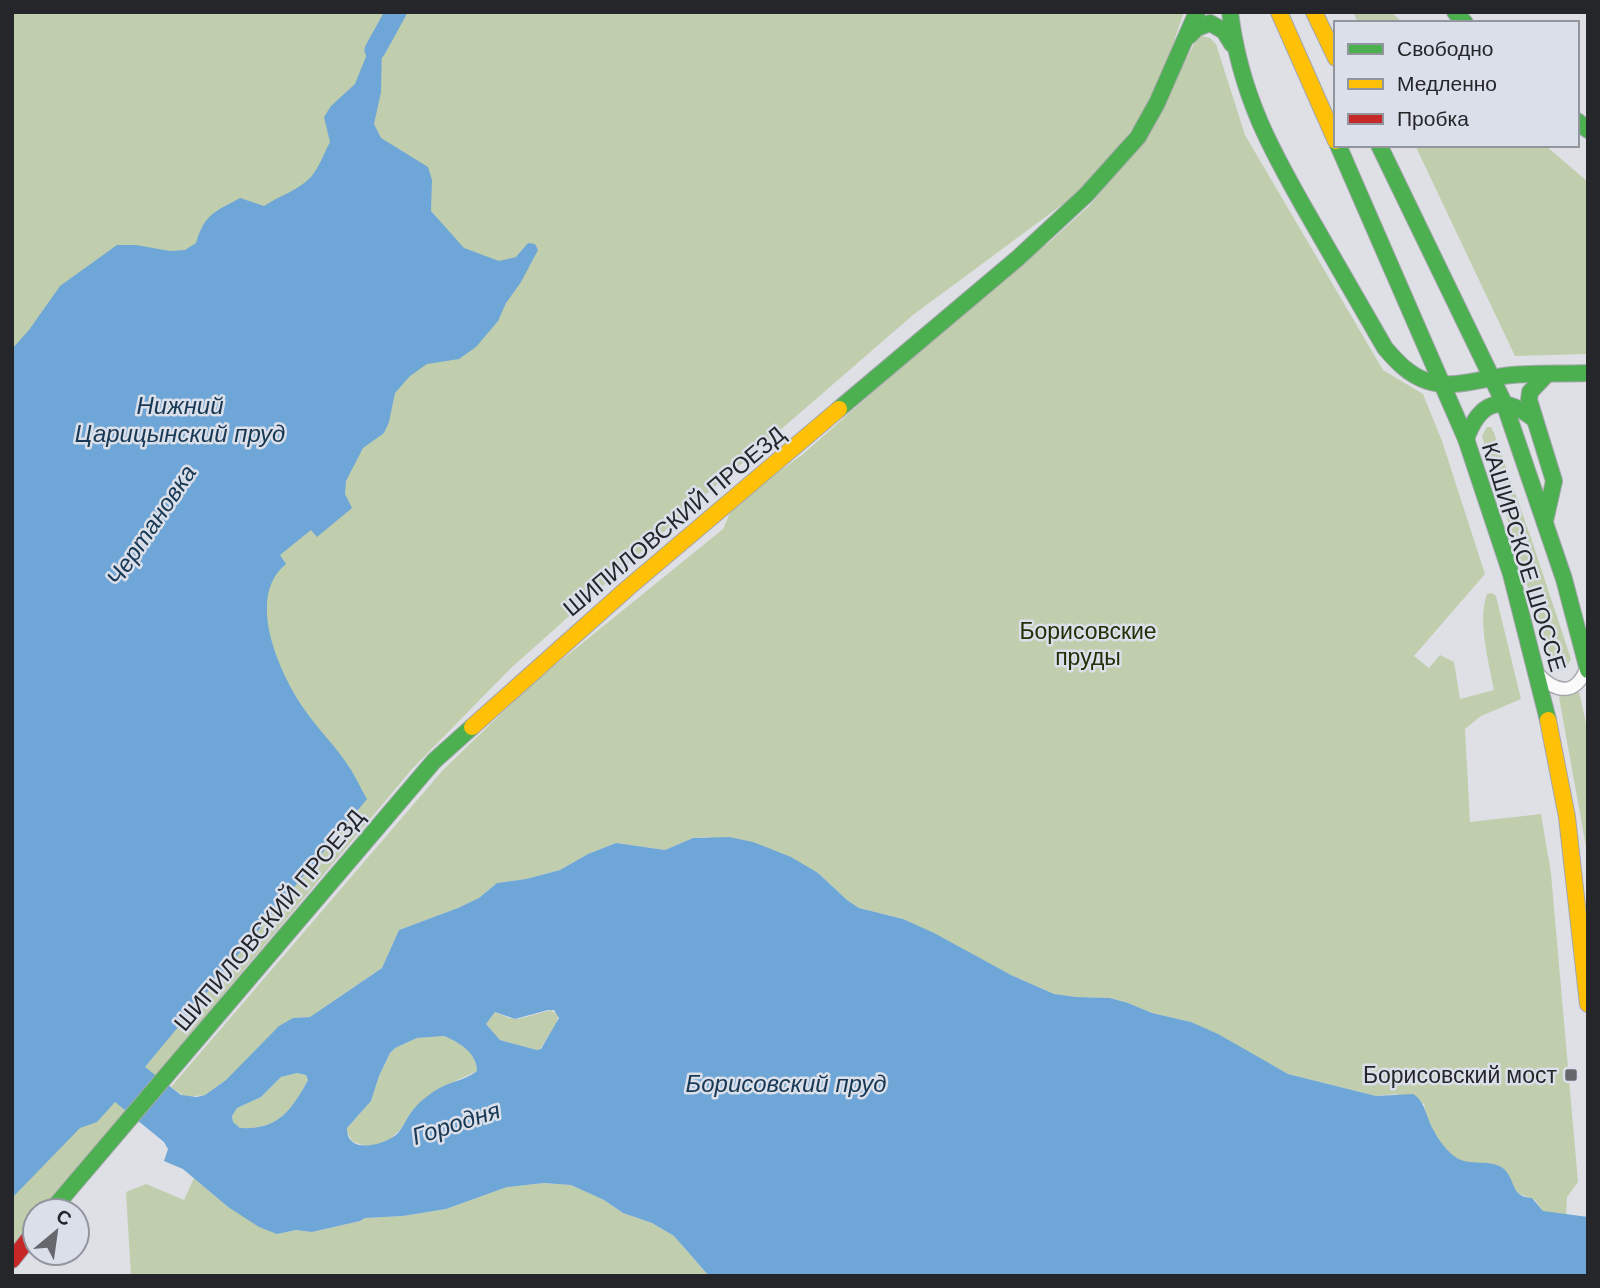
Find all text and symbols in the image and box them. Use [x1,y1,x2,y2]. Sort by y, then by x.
legend [1334,21,1579,147]
text: Свободно [1397,35,1494,63]
text: Медленно [1397,70,1497,98]
text: Пробка [1397,105,1469,133]
water label: Нижний Царицынский пруд [75,390,285,449]
street label: ШИПИЛОВСКИЙ ПРОЕЗД [557,419,792,623]
street label: КАШИРСКОЕ ШОССЕ [1475,439,1573,675]
water label: Чертановка [99,458,203,592]
park label: Борисовские пруды [1019,616,1157,672]
street label: ШИПИЛОВСКИЙ ПРОЕЗД [167,802,371,1037]
place label: Борисовский мост [1363,1060,1557,1090]
marker: Борисовский мост [1563,1067,1579,1083]
water label: Борисовский пруд [686,1068,886,1099]
water label: Городня [408,1094,504,1152]
north arrow [21,1197,91,1267]
text: С [52,1203,76,1232]

